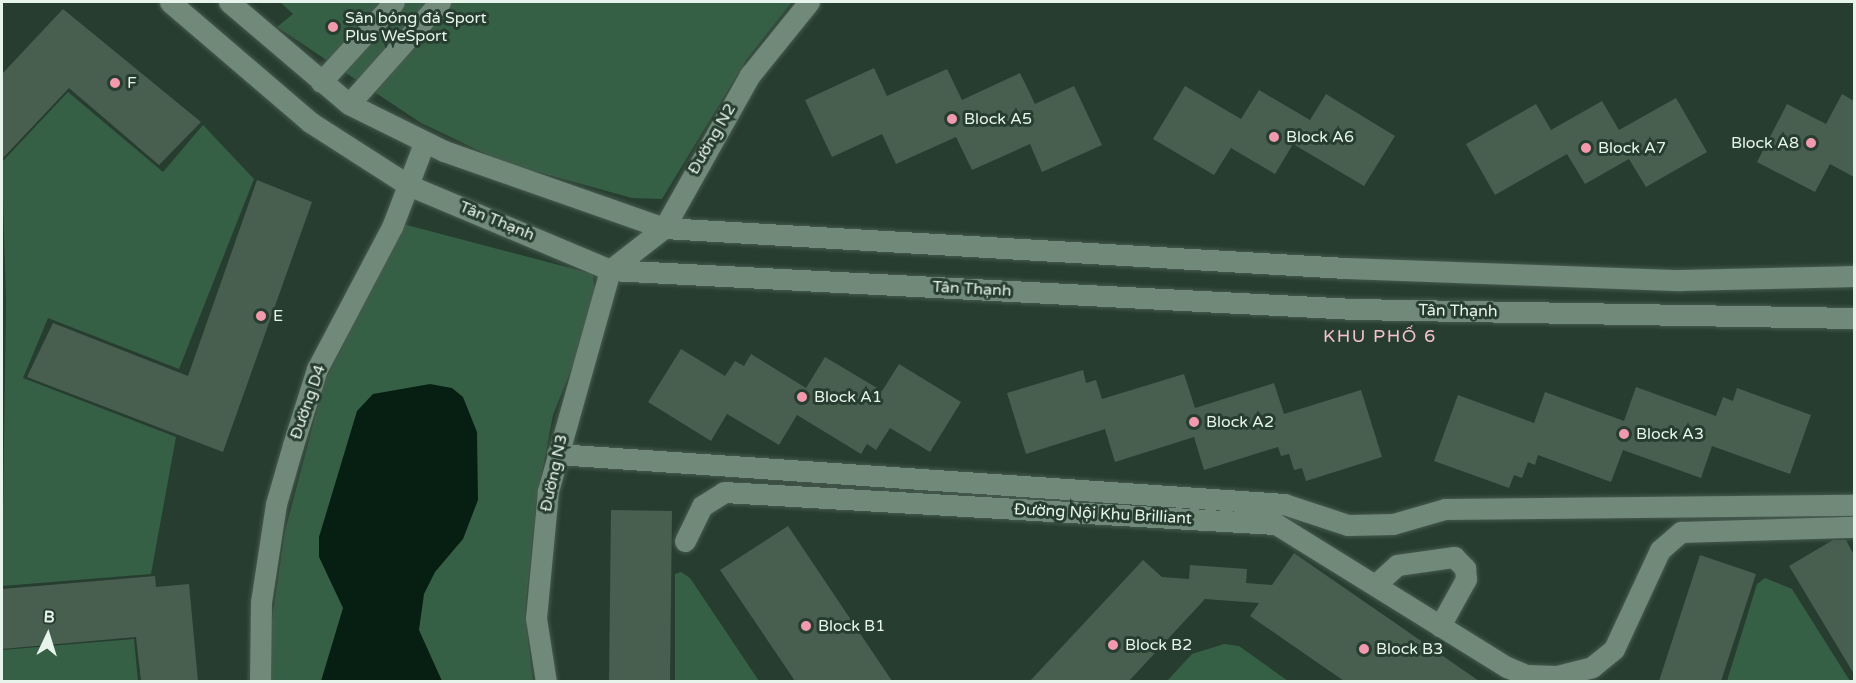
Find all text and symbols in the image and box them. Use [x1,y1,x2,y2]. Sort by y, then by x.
place label: Sân bóng đá Sport Plus WeSport [345,8,487,46]
marker: Sân bóng đá Sport Plus WeSport [326,20,340,34]
place label: F [127,73,137,93]
marker: F [108,76,122,90]
street label: Đường N2 [684,100,740,178]
place label: Block A5 [964,109,1032,129]
marker: Block A5 [945,112,959,126]
place label: Block A6 [1286,127,1354,147]
marker: Block A6 [1267,130,1281,144]
place label: Block A8 [1731,133,1799,153]
marker: Block A8 [1804,136,1818,150]
place label: Block A7 [1598,138,1666,158]
marker: Block A7 [1579,141,1593,155]
street label: Tân Thạnh [457,197,537,245]
street label: Tân Thạnh [932,277,1012,301]
street label: Tân Thạnh [1418,301,1498,321]
place label: E [273,306,283,326]
marker: E [254,309,268,323]
district label: KHU PHỐ 6 [1323,325,1437,347]
street label: Đường D4 [286,362,330,442]
place label: Block A1 [814,387,882,407]
marker: Block A1 [795,390,809,404]
place label: Block A2 [1206,412,1274,432]
marker: Block A2 [1187,415,1201,429]
place label: Block A3 [1636,424,1704,444]
marker: Block A3 [1617,427,1631,441]
street label: Đường N3 [536,433,572,513]
street label: Đường Nội Khu Brilliant [1014,500,1192,528]
north arrow [18,605,78,665]
text: B [43,607,55,627]
place label: Block B1 [818,616,885,636]
marker: Block B1 [799,619,813,633]
place label: Block B2 [1125,635,1192,655]
marker: Block B2 [1106,638,1120,652]
place label: Block B3 [1376,639,1443,659]
marker: Block B3 [1357,642,1371,656]

